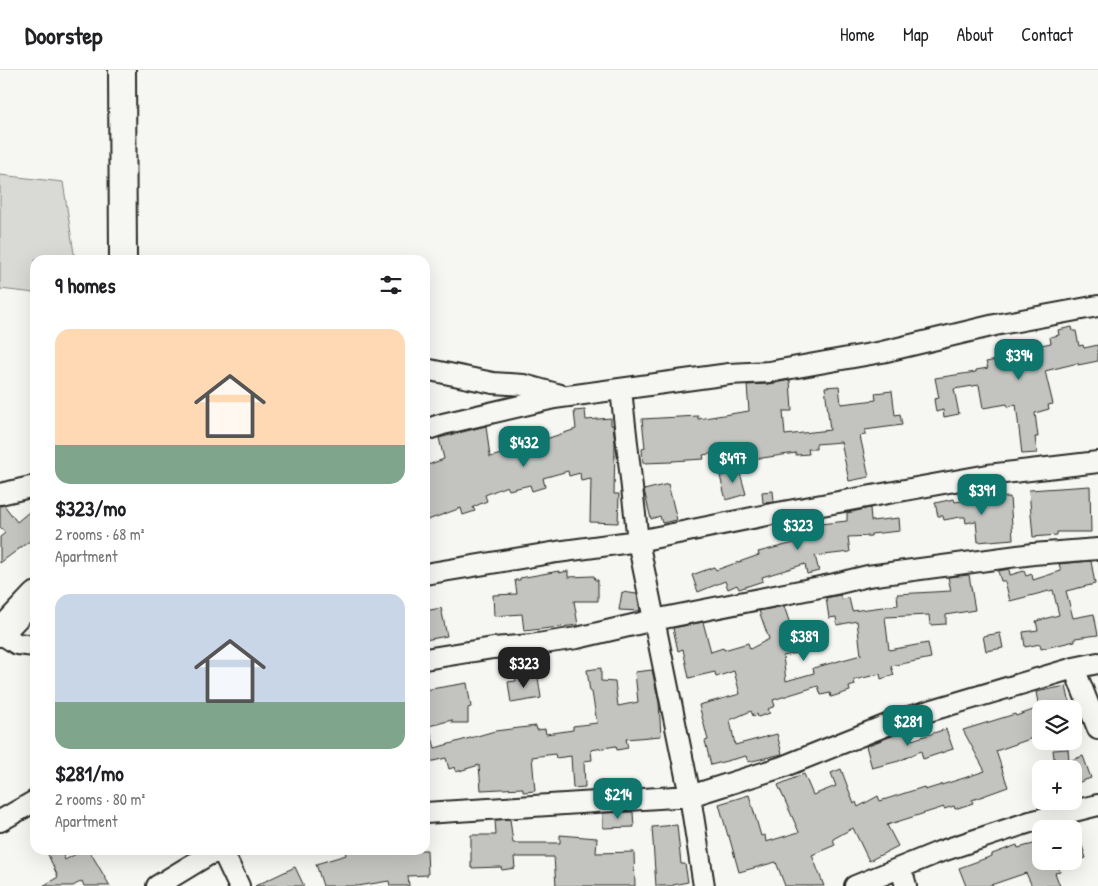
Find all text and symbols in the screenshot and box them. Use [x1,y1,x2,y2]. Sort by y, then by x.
text: Doorstep [25,19,102,51]
text: Home [840,22,875,47]
text: Map [903,22,928,47]
text: About [956,22,993,47]
text: Contact [1021,22,1073,47]
text: 9 homes [55,271,116,300]
icon: filters [377,271,405,299]
pin: $394 [989,338,1049,381]
text: $394 [1005,344,1033,366]
icon: home [185,361,275,451]
pin: $432 [494,426,554,468]
text: $432 [510,431,538,453]
pin: $497 [703,442,763,484]
text: $497 [719,447,747,469]
pin: $391 [952,474,1012,516]
text: $391 [969,479,995,501]
text: $323/mo [55,494,126,523]
pin: $323 [768,508,828,551]
text: $323 [783,514,813,536]
text: 2 rooms · 68 m² [55,523,144,545]
text: Apartment [55,545,118,567]
pin: $389 [774,620,834,662]
text: $389 [790,625,818,647]
icon: home [185,626,275,716]
pin: $323 [494,646,554,689]
text: $323 [509,652,539,674]
map controls [1032,700,1082,870]
button: layers [1032,700,1082,750]
pin: $281 [878,704,938,747]
text: $281 [894,710,922,732]
text: $281/mo [55,759,124,788]
button: + [1032,760,1082,810]
pin: $214 [588,778,648,820]
text: $214 [604,783,632,805]
text: 2 rooms · 80 m² [55,788,145,810]
text: Apartment [55,810,118,832]
button: − [1032,820,1082,870]

